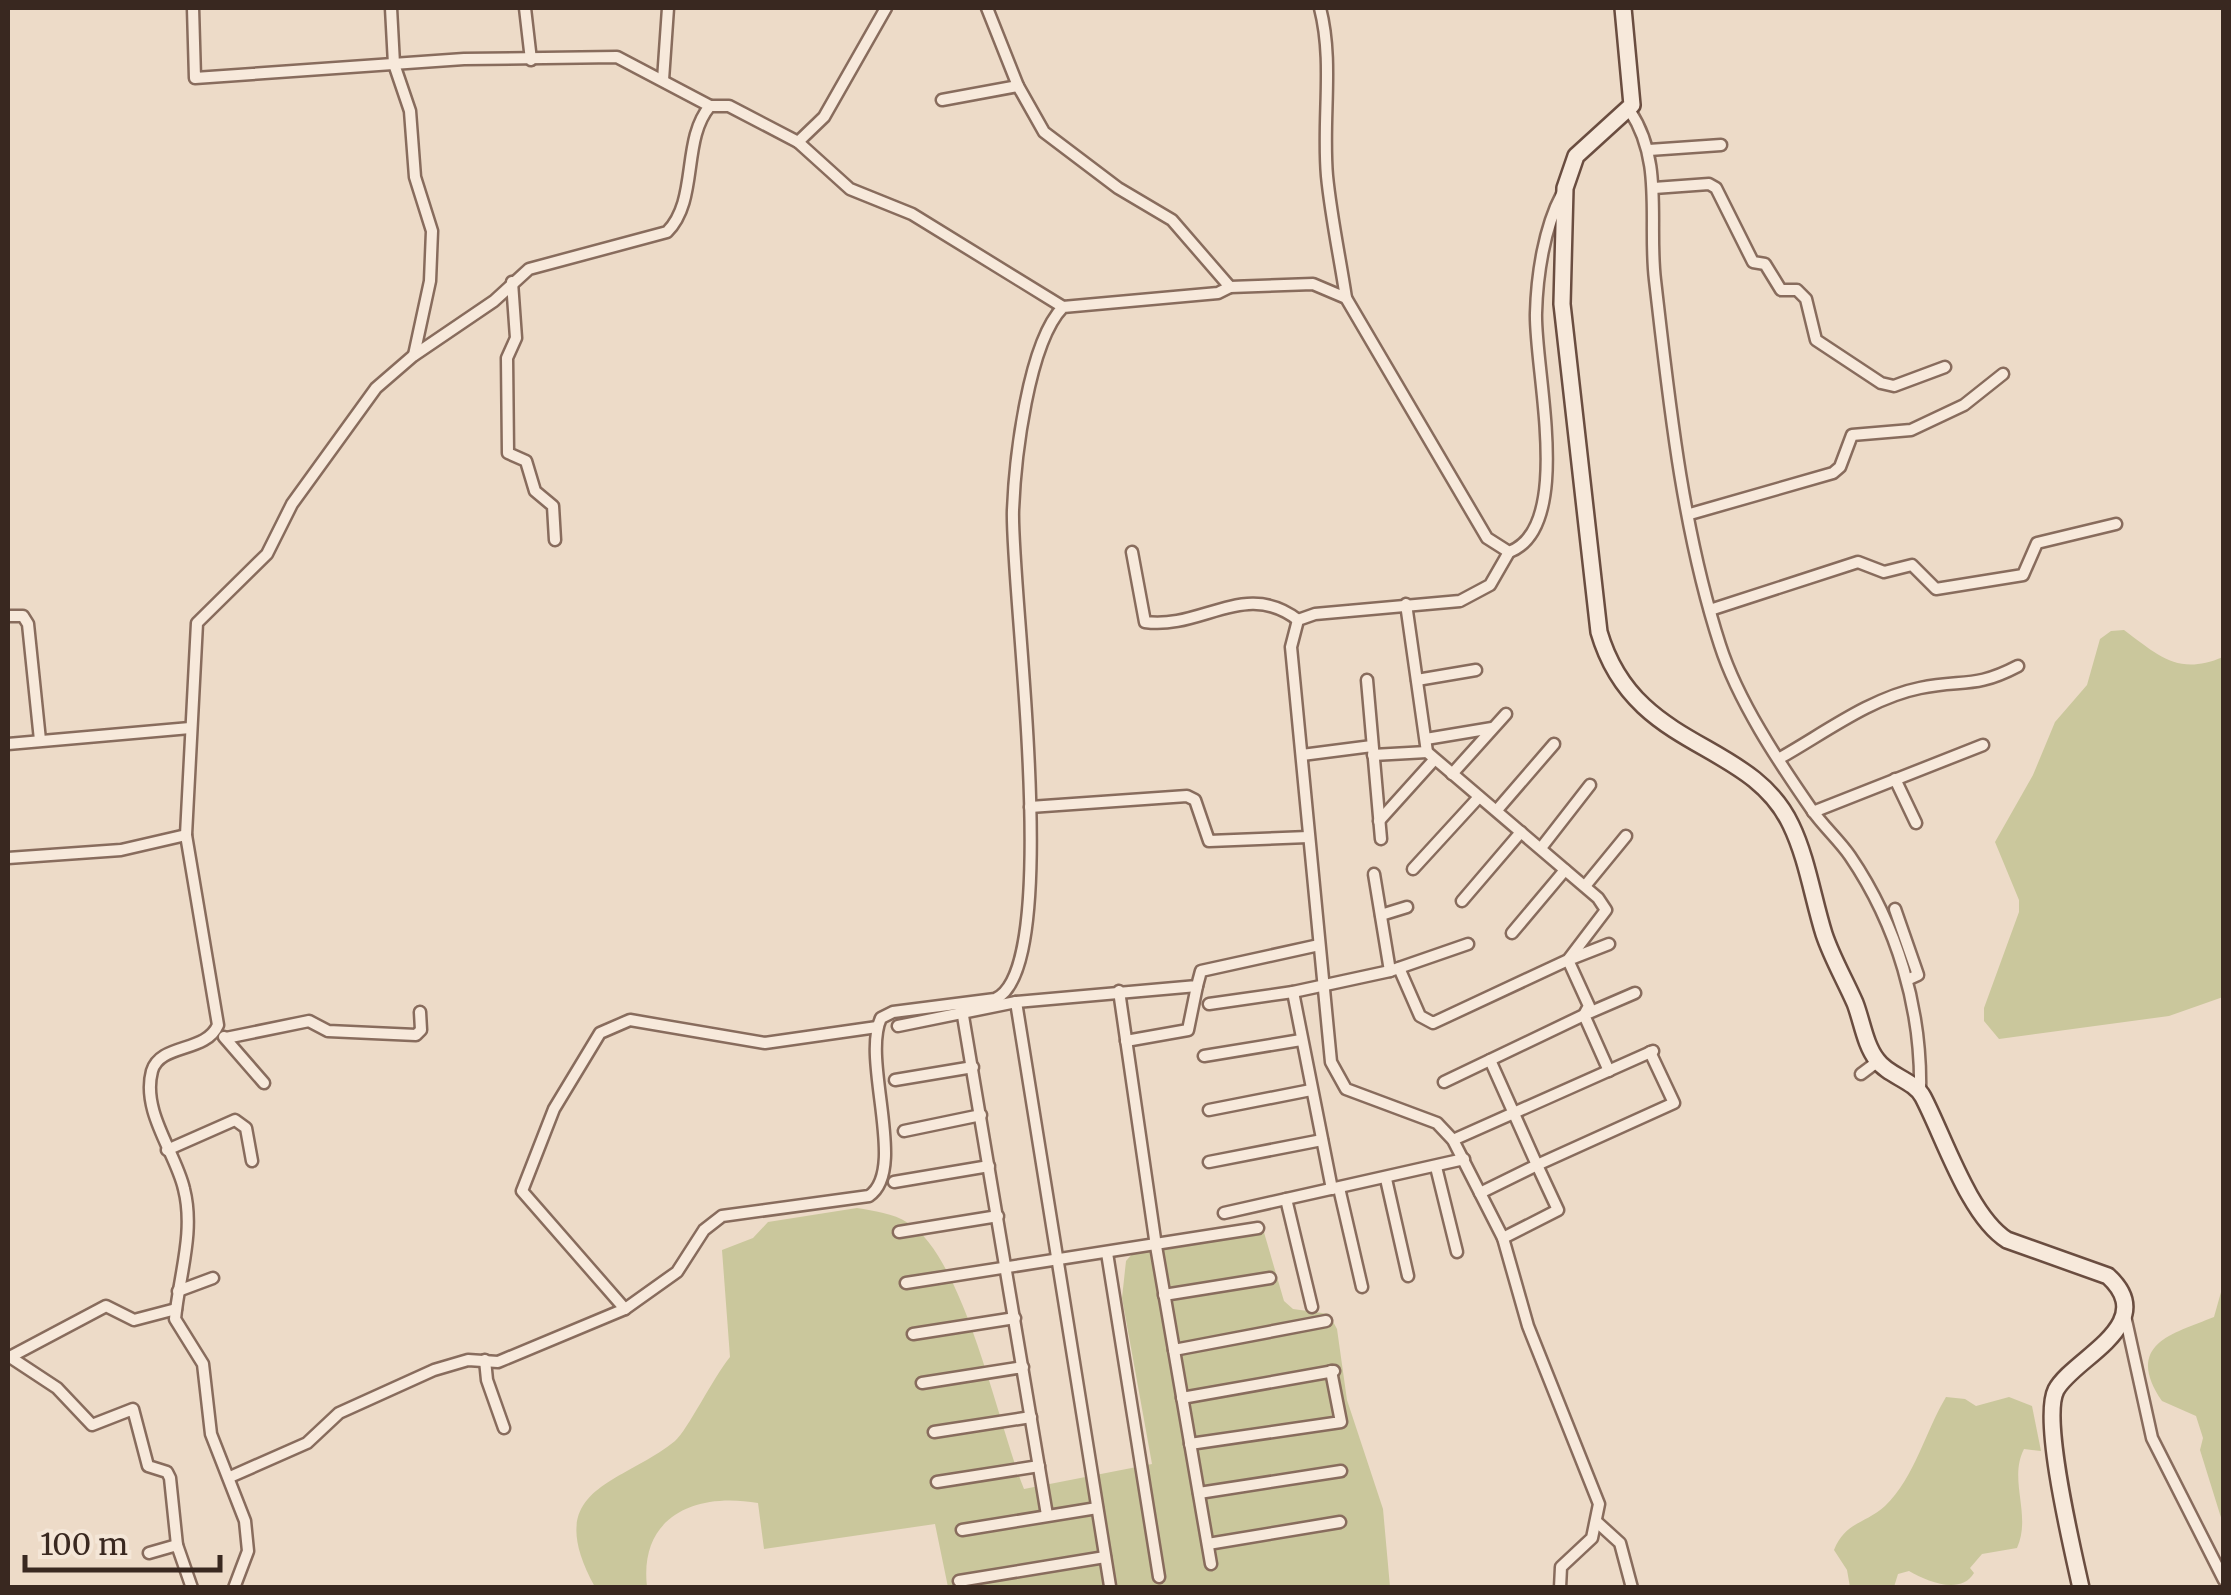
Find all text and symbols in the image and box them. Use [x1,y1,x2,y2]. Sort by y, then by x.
scale bar [25,1510,220,1572]
text: 100 m [40,1525,128,1563]

